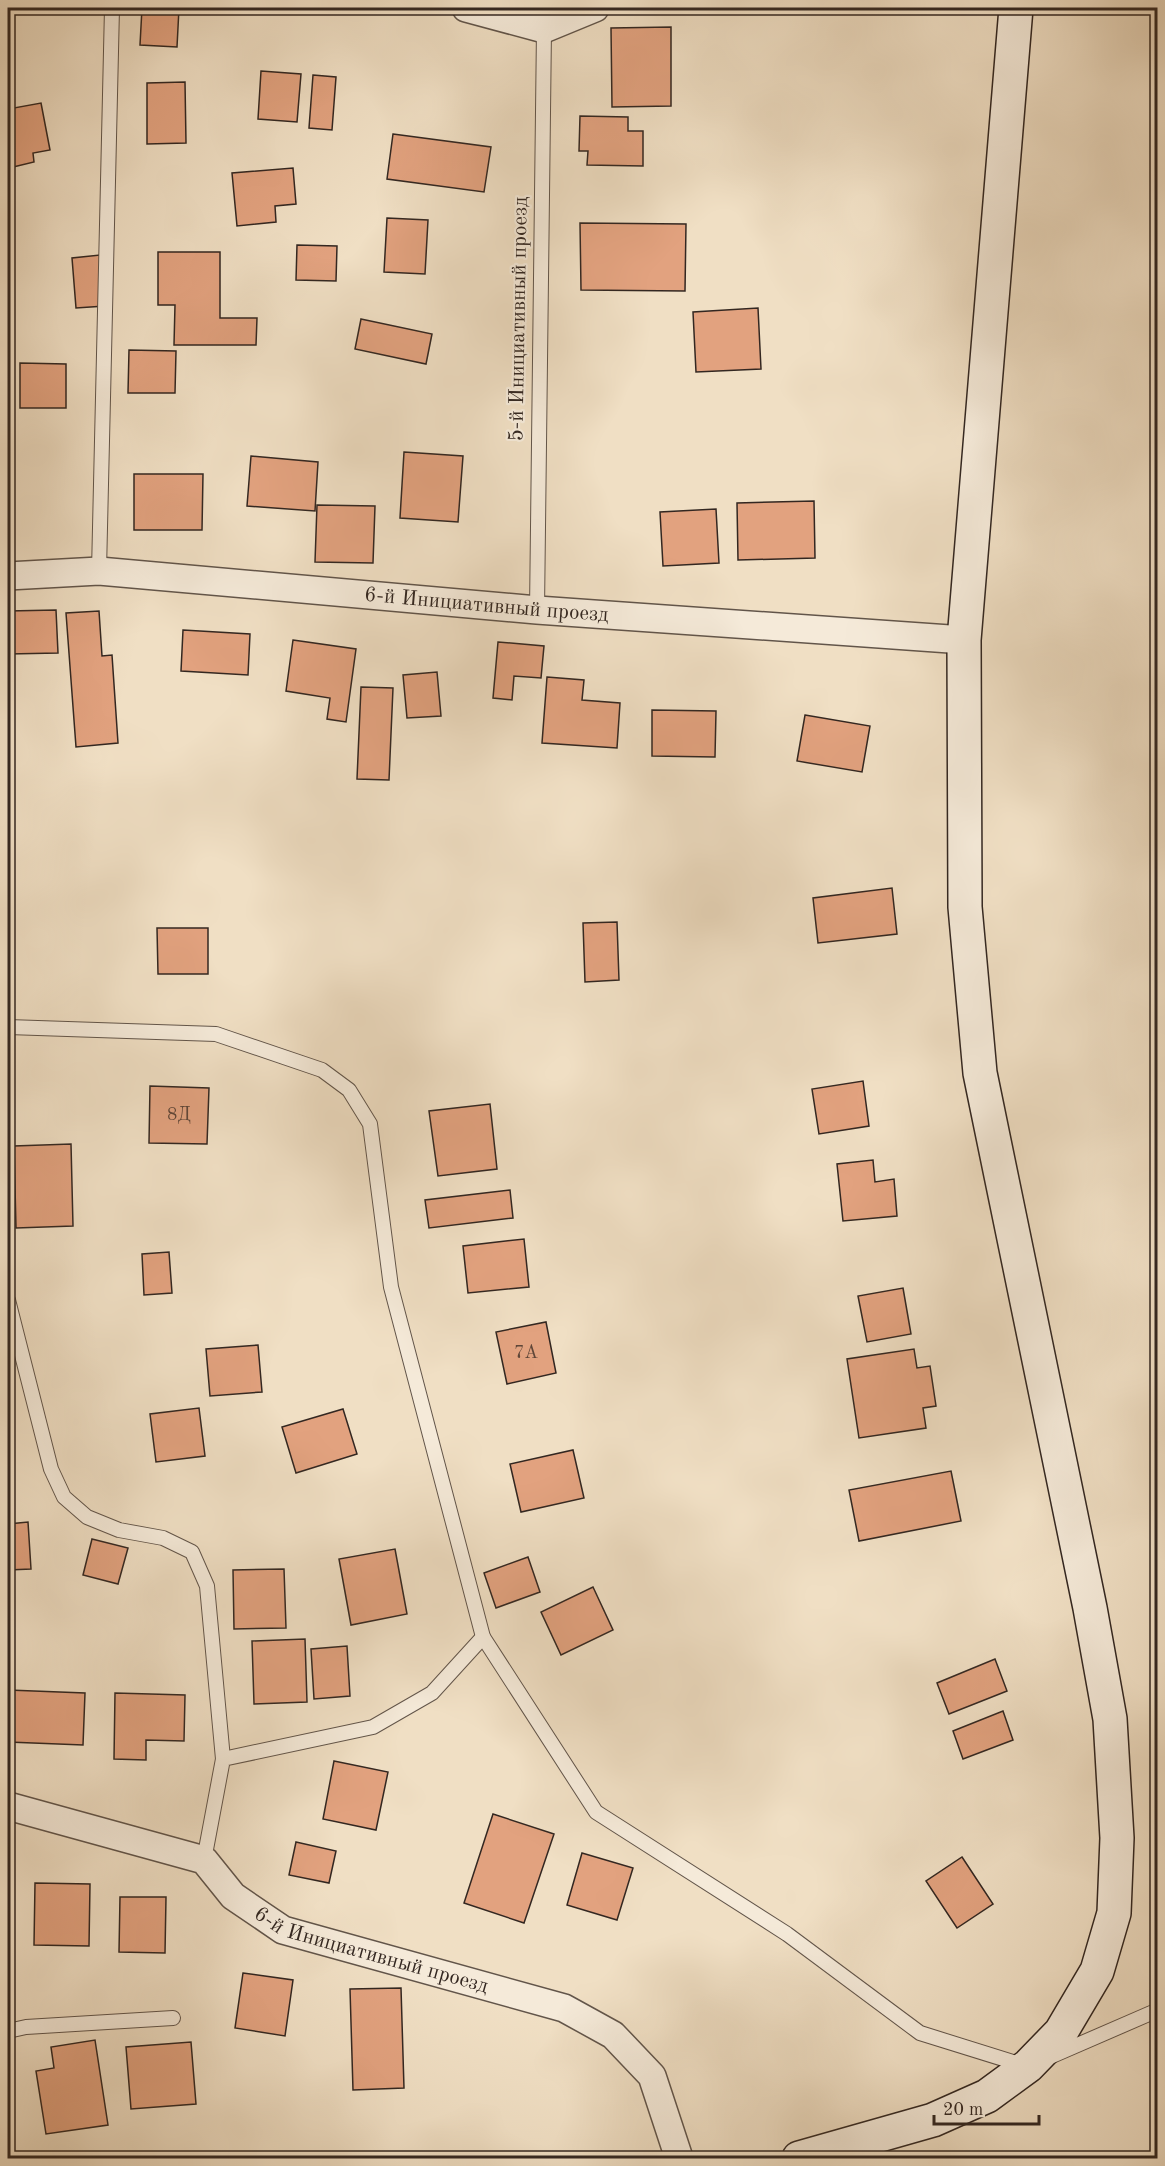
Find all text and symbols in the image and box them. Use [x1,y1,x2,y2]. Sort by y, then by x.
street label: 5-й Инициативный проезд [506,196,532,442]
street label: 6-й Инициативный проезд [363,584,610,626]
house number: 8Д [167,1106,191,1124]
house number: 7А [514,1344,538,1362]
street label: 6-й Инициативный проезд [250,1903,491,1997]
scale bar [934,2088,1039,2126]
text: 20 m [943,2101,983,2119]

